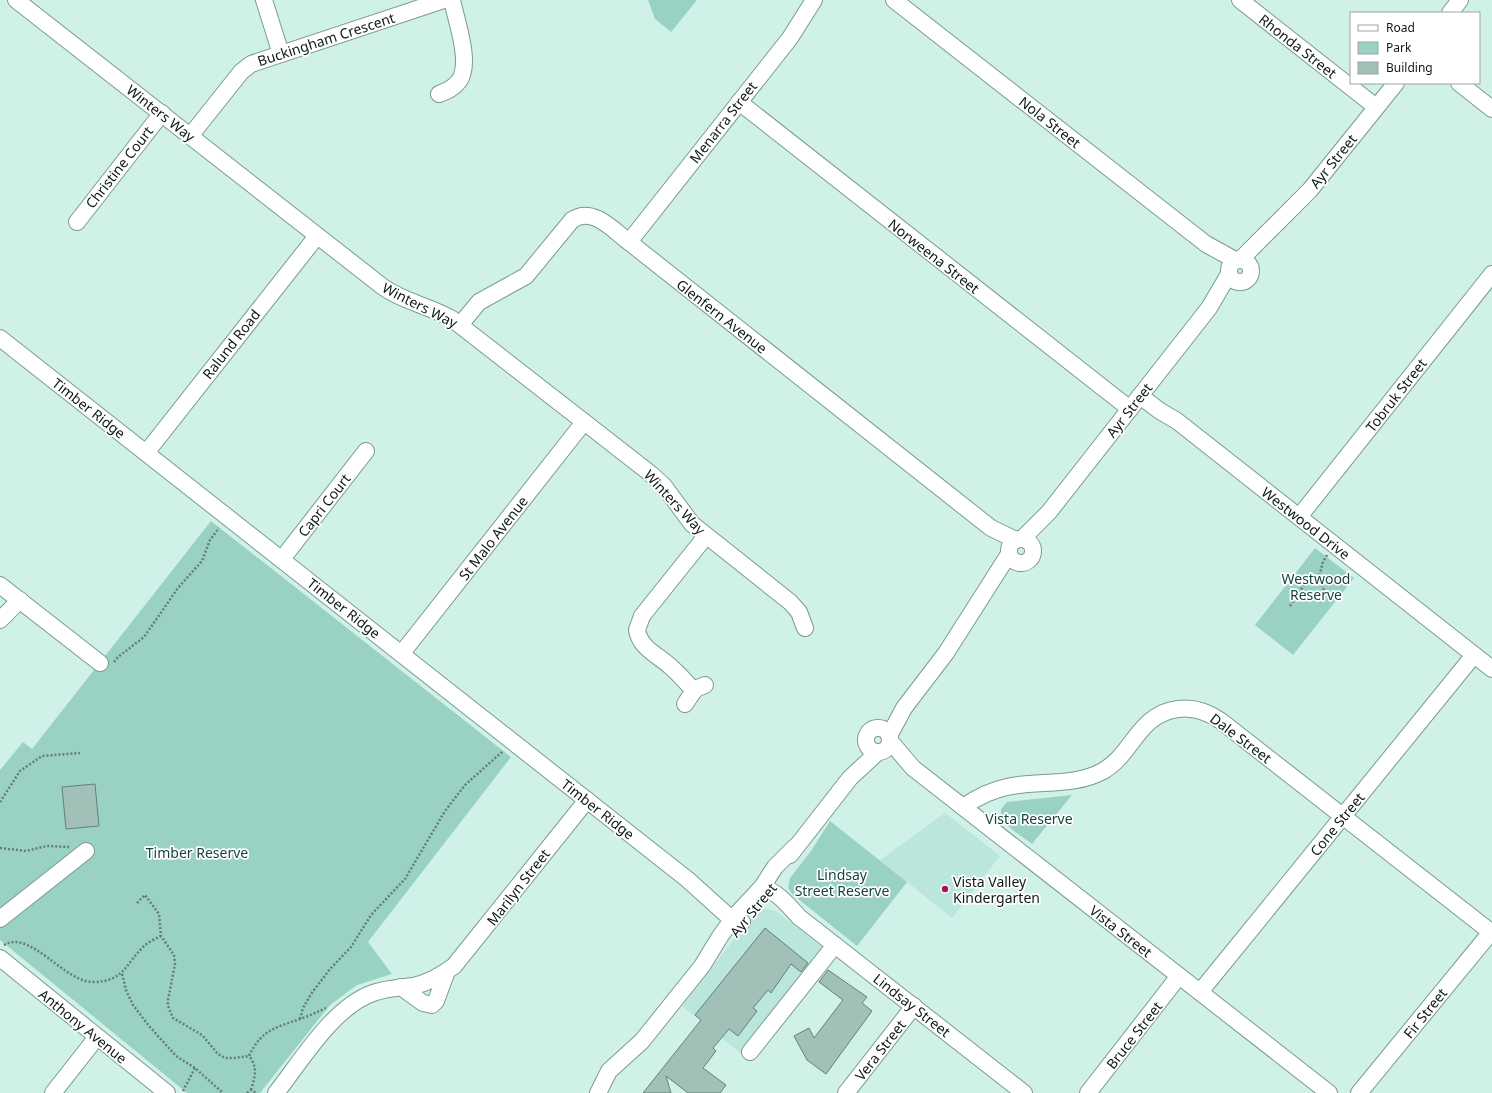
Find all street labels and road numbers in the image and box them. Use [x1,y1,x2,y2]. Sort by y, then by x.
street label: Buckingham Crescent [255,8,397,70]
street label: Rhonda Street [1255,10,1341,82]
street label: Menarra Street [685,77,761,167]
street label: Winters Way [123,80,200,146]
street label: Nola Street [1015,92,1085,152]
street label: Christine Court [81,122,157,212]
street label: Ayr Street [1305,130,1361,192]
street label: Norweena Street [884,214,984,298]
street label: Glenfern Avenue [673,275,771,357]
street label: Winters Way [379,278,462,332]
street label: Ralund Road [198,305,264,383]
street label: Tobruk Street [1361,354,1431,436]
street label: Timber Ridge [49,373,130,443]
street label: Ayr Street [1102,379,1156,441]
street label: Winters Way [640,465,711,539]
street label: Capri Court [293,470,355,540]
street label: Westwood Drive [1258,483,1354,564]
street label: St Malo Avenue [454,492,532,584]
street label: Timber Ridge [304,573,385,643]
street label: Dale Street [1206,709,1276,767]
street label: Timber Ridge [558,774,639,844]
street label: Cone Street [1306,788,1368,860]
street label: Marilyn Street [482,845,554,929]
street label: Ayr Street [725,879,781,941]
street label: Vista Street [1086,901,1156,961]
street label: Lindsay Street [870,969,954,1041]
street label: Fir Street [1399,984,1451,1042]
street label: Anthony Avenue [35,985,131,1068]
street label: Bruce Street [1102,997,1166,1073]
street label: Vera Street [850,1016,910,1084]

